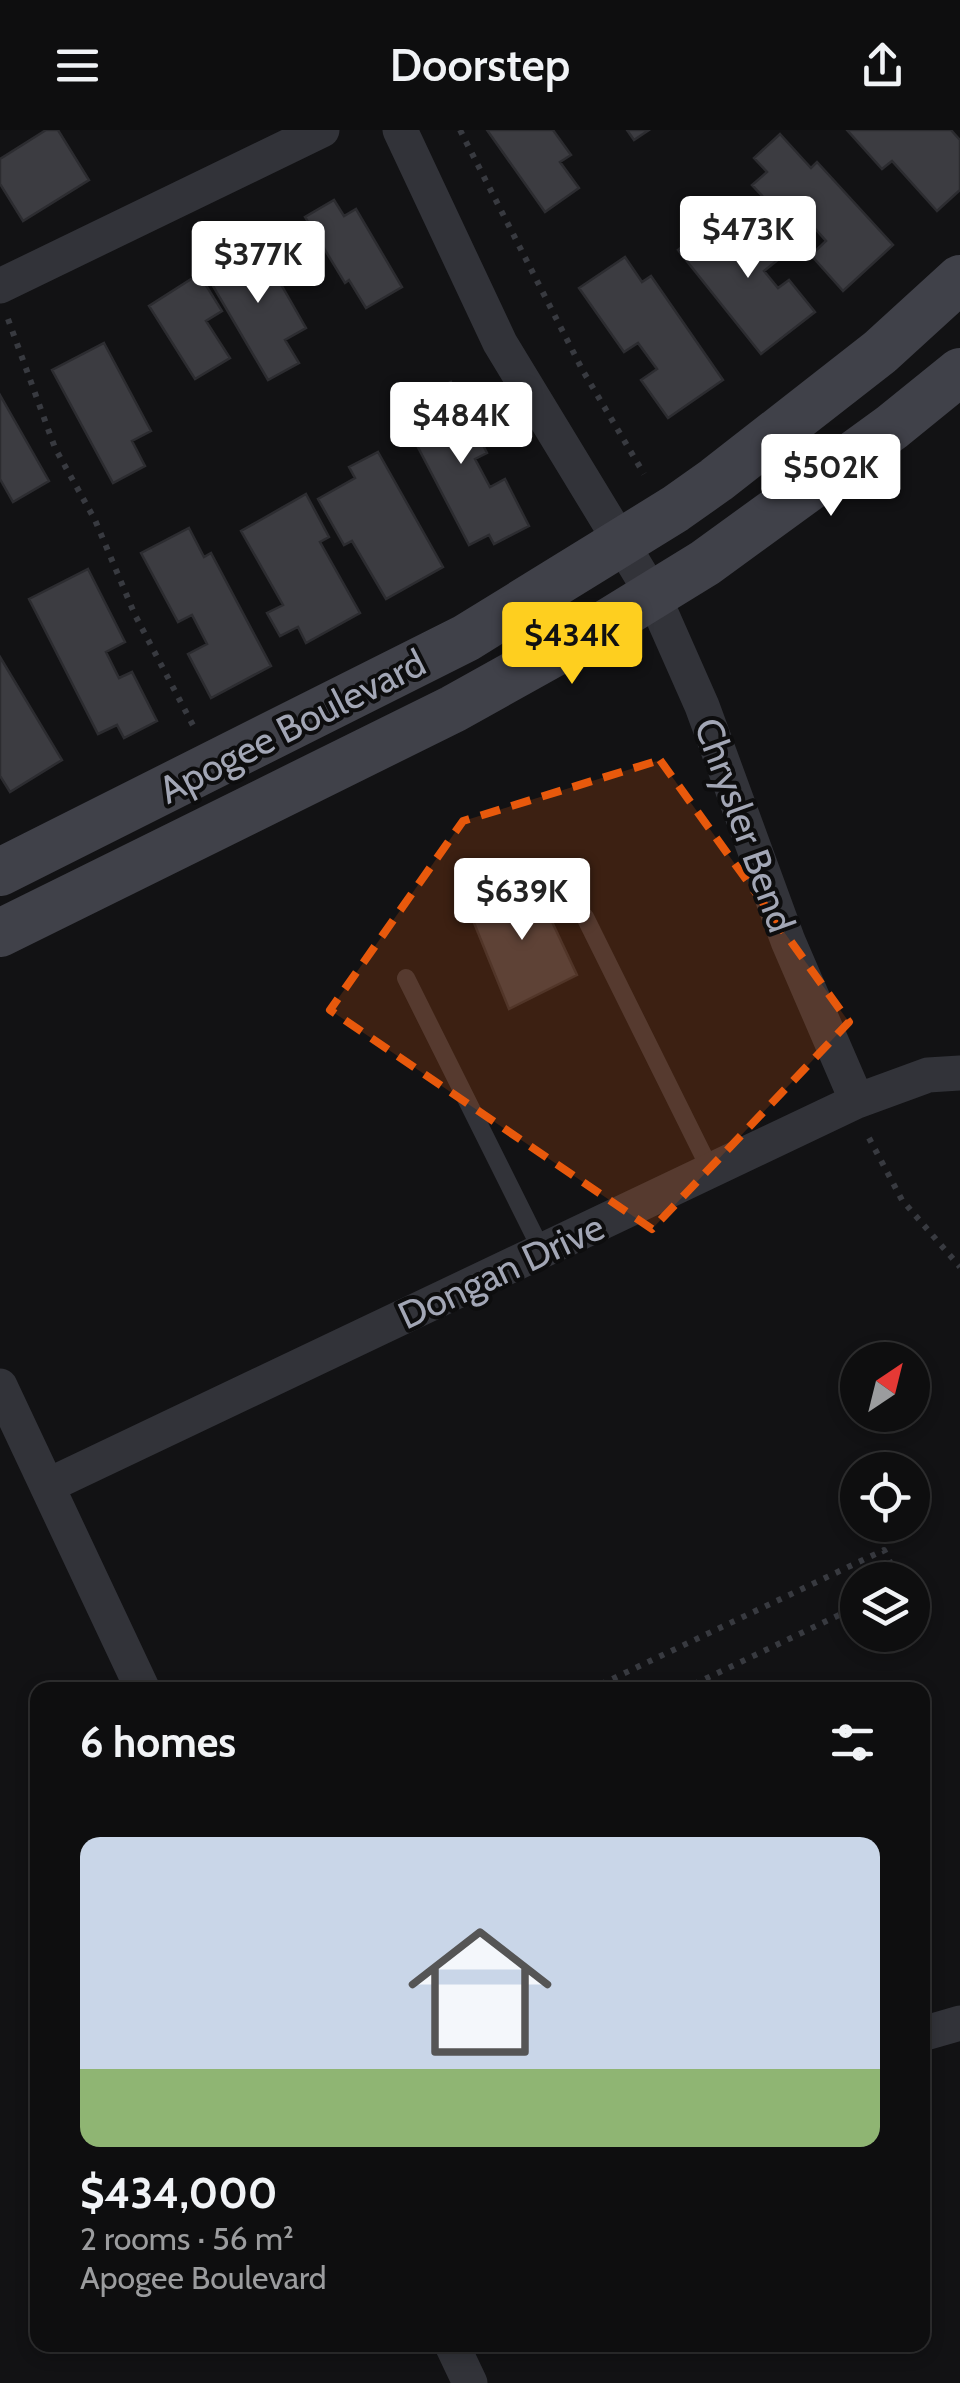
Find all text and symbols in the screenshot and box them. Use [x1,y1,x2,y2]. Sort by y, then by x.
icon: menu [50,38,105,93]
text: Doorstep [390,38,570,92]
icon: share [855,38,910,93]
pin: $473K [678,196,818,281]
text: $473K [702,209,794,248]
pin: $377K [188,221,328,306]
text: $377K [214,234,302,273]
pin: $484K [391,382,531,467]
text: $484K [412,395,510,434]
pin: $502K [761,434,901,519]
text: $502K [783,447,879,486]
pin: $434K [502,602,642,687]
text: $434K [524,615,620,654]
street label: Apogee Boulevard [151,639,433,813]
street label: Chrysler Bend [685,712,805,938]
pin: $639K [452,858,592,943]
text: $639K [476,871,568,910]
street label: Dongan Drive [391,1203,611,1339]
north arrow [840,1342,930,1432]
map controls [840,1342,930,1652]
button: locate [840,1452,930,1542]
button: layers [840,1562,930,1652]
icon: filters [825,1715,880,1770]
text: 6 homes [80,1716,236,1768]
icon: home [390,1902,570,2082]
text: $434,000 [80,2167,277,2219]
text: 2 rooms · 56 m² [80,2219,294,2258]
text: Apogee Boulevard [80,2258,327,2297]

